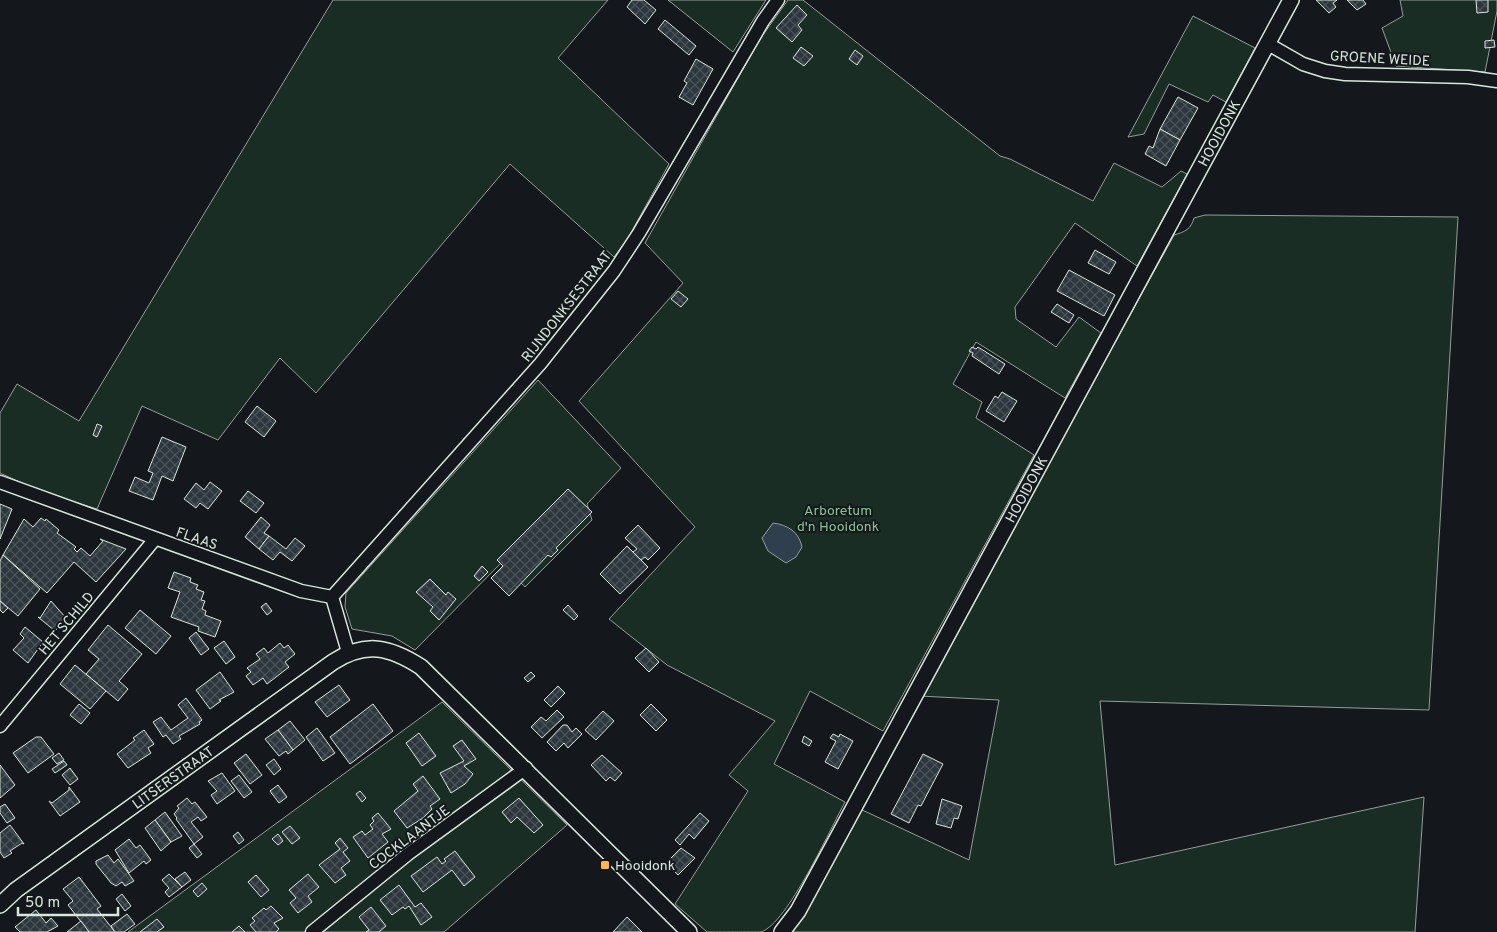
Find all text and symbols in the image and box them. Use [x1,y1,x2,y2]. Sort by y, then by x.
street label: GROENE WEIDE [1329,48,1430,71]
street label: HOOIDONK [1196,98,1245,170]
street label: RIJNDONKSESTRAAT [518,248,616,366]
street label: HOOIDONK [1003,454,1052,526]
park label: Arboretum d'n Hooidonk [797,503,879,536]
street label: FLAAS [173,524,220,554]
street label: HET SCHILD [36,589,99,659]
street label: LITSERSTRAAT [130,743,218,814]
street label: COCKLAANTJE [366,802,454,874]
place label: Hooidonk [615,858,675,875]
marker: Hooidonk [599,859,611,871]
scale bar [18,884,118,916]
text: 50 m [25,894,60,913]

